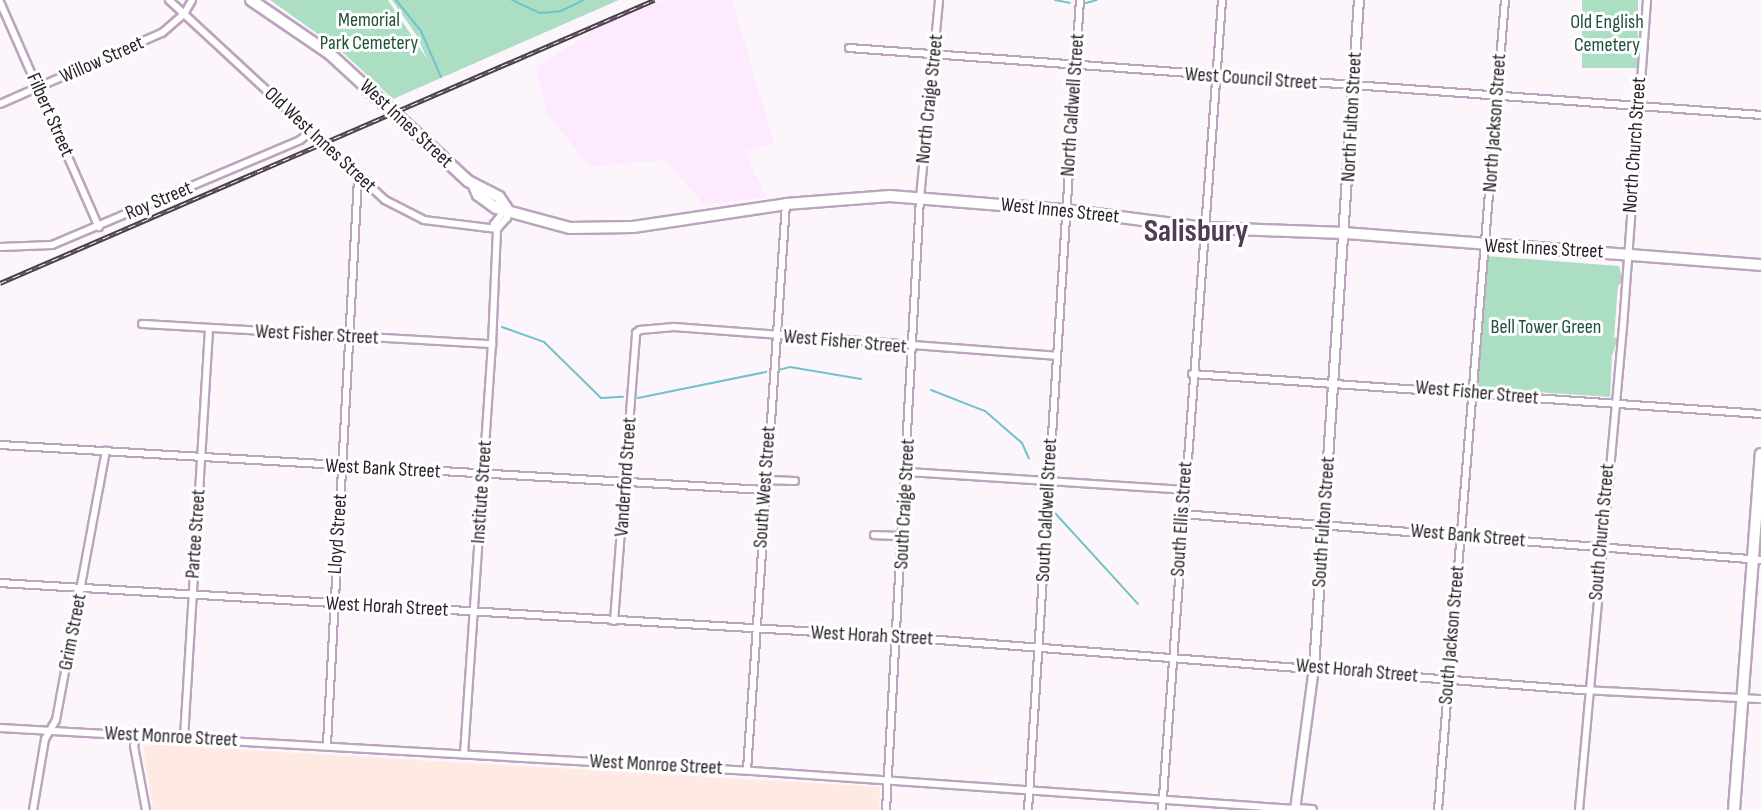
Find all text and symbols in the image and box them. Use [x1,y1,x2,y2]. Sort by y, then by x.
park label: Memorial Park Cemetery [320,9,418,56]
park label: Old English Cemetery [1570,10,1644,57]
street label: Willow Street [56,31,148,89]
street label: North Craige Street [911,33,949,165]
street label: North Caldwell Street [1056,33,1090,177]
street label: North Fulton Street [1337,51,1367,183]
street label: North Jackson Street [1478,53,1512,193]
street label: West Council Street [1184,62,1318,96]
street label: Filbert Street [21,69,79,161]
street label: West Innes Street [354,75,458,173]
street label: North Church Street [1618,76,1652,214]
street label: Old West Innes Street [259,82,381,198]
street label: Roy Street [122,176,196,226]
street label: West Innes Street [1000,193,1120,229]
district label: Salisbury [1144,213,1248,251]
street label: West Innes Street [1484,234,1604,264]
park label: Bell Tower Green [1491,315,1601,339]
street label: West Fisher Street [255,320,379,350]
street label: West Fisher Street [782,325,908,359]
street label: West Fisher Street [1414,376,1540,410]
street label: Vanderford Street [610,416,642,538]
street label: South West Street [749,425,781,549]
street label: South Caldwell Street [1031,437,1063,583]
street label: South Craige Street [890,438,920,570]
street label: Institute Street [466,440,498,544]
street label: West Bank Street [325,454,441,484]
street label: South Fulton Street [1307,456,1341,588]
street label: South Ellis Street [1166,461,1198,577]
street label: South Church Street [1584,463,1620,601]
street label: Partee Street [181,489,211,579]
street label: Lloyd Street [323,493,353,575]
street label: West Bank Street [1409,519,1527,553]
street label: South Jackson Street [1434,564,1470,706]
street label: Grim Street [54,592,92,672]
street label: West Horah Street [325,592,449,622]
street label: West Horah Street [810,621,934,651]
street label: West Horah Street [1295,654,1419,688]
street label: West Monroe Street [104,722,238,752]
street label: West Monroe Street [589,750,723,780]

